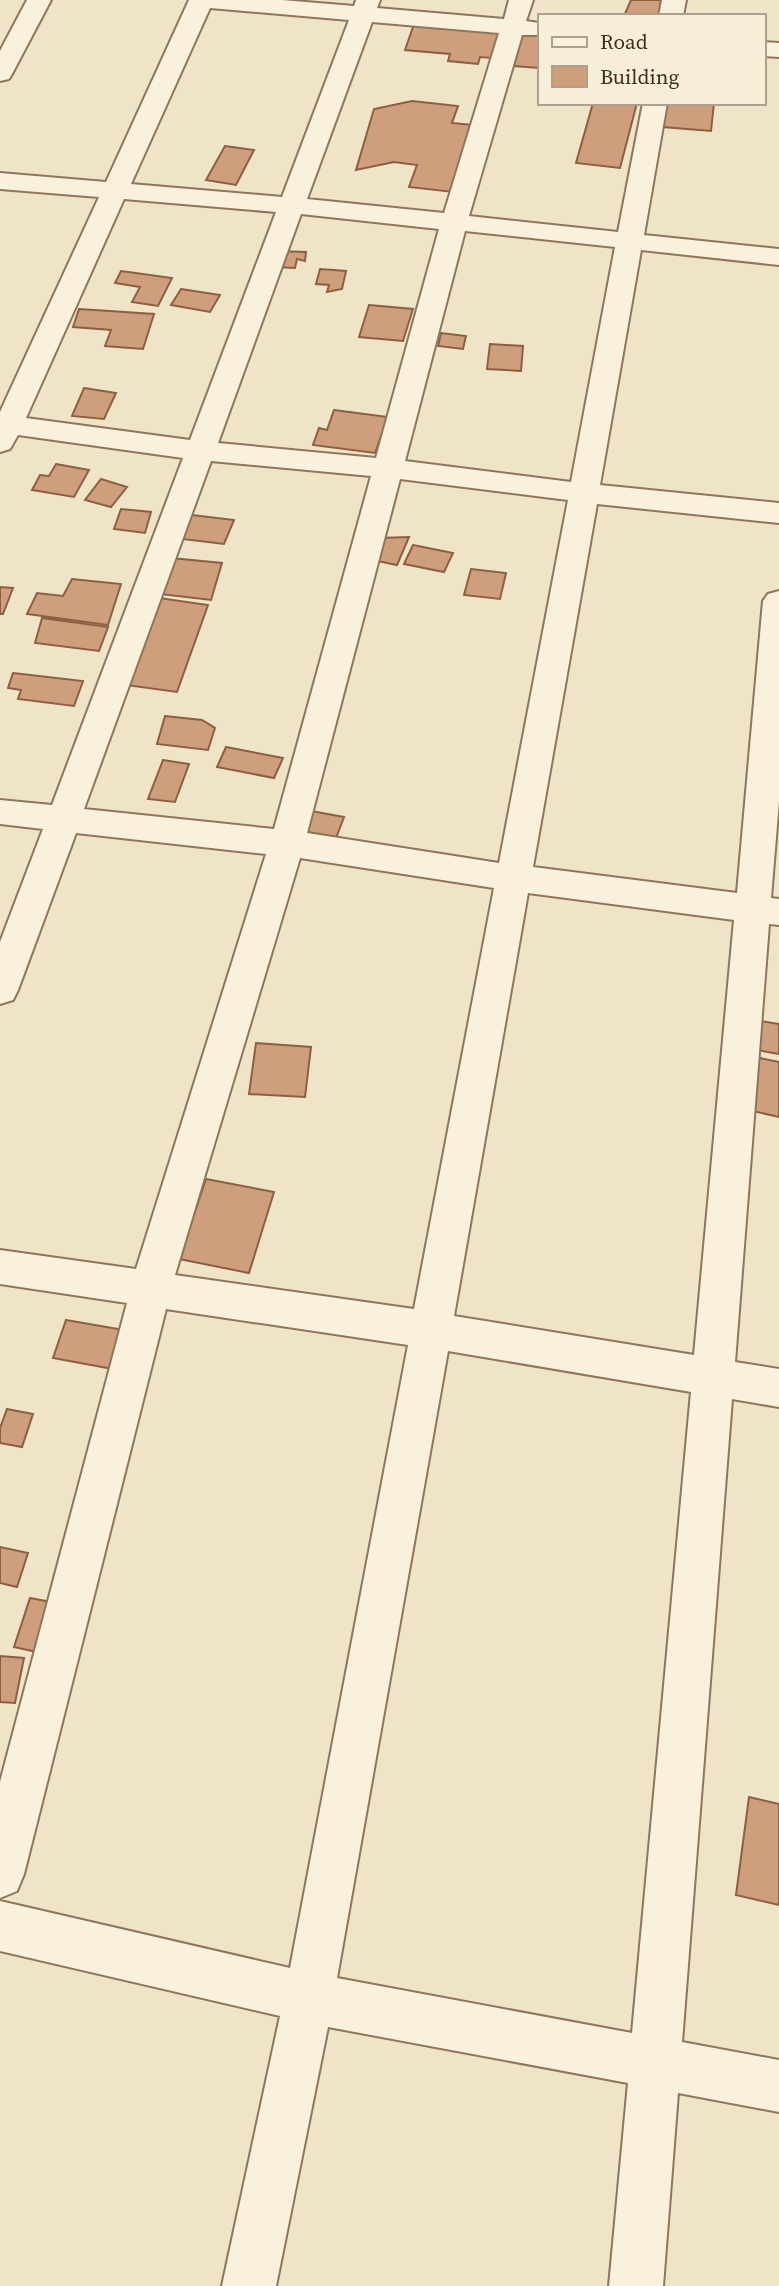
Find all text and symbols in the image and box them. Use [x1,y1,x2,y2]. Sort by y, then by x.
legend [538,14,765,105]
text: Road [600,27,648,56]
text: Building [600,62,679,91]

